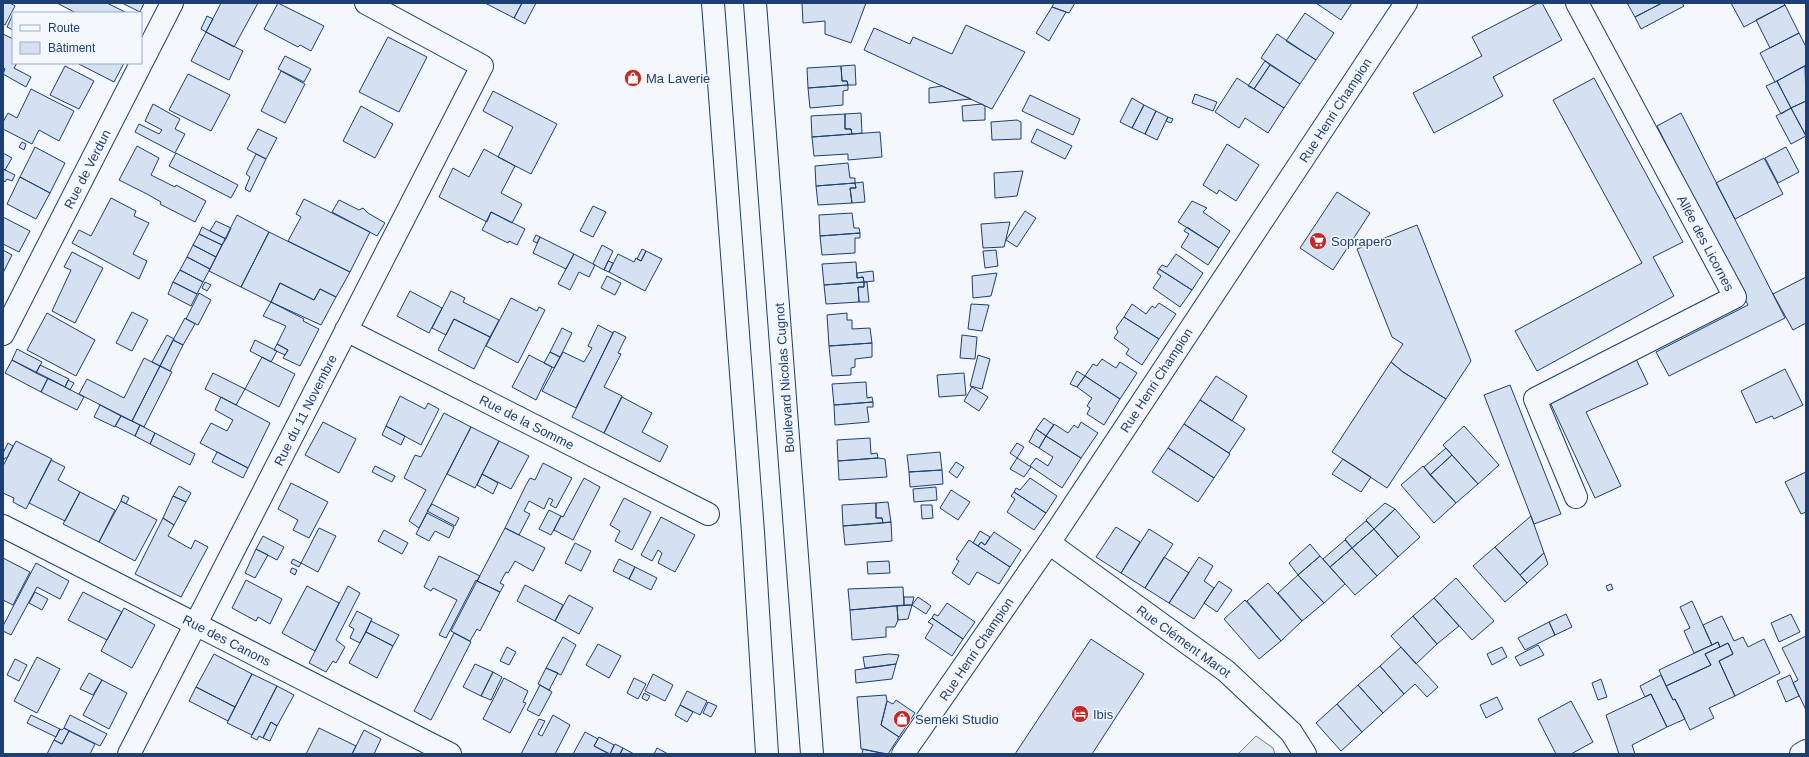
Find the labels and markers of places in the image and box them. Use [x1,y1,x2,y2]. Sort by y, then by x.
shop icon: Ma Laverie [623,68,643,88]
place label: Ma Laverie [646,71,710,86]
supermarket icon: Soprapero [1308,231,1328,251]
place label: Soprapero [1331,234,1392,249]
hotel icon: Ibis [1070,704,1090,724]
place label: Ibis [1093,707,1114,722]
shop icon: Semeki Studio [892,709,912,729]
place label: Semeki Studio [915,712,999,727]

